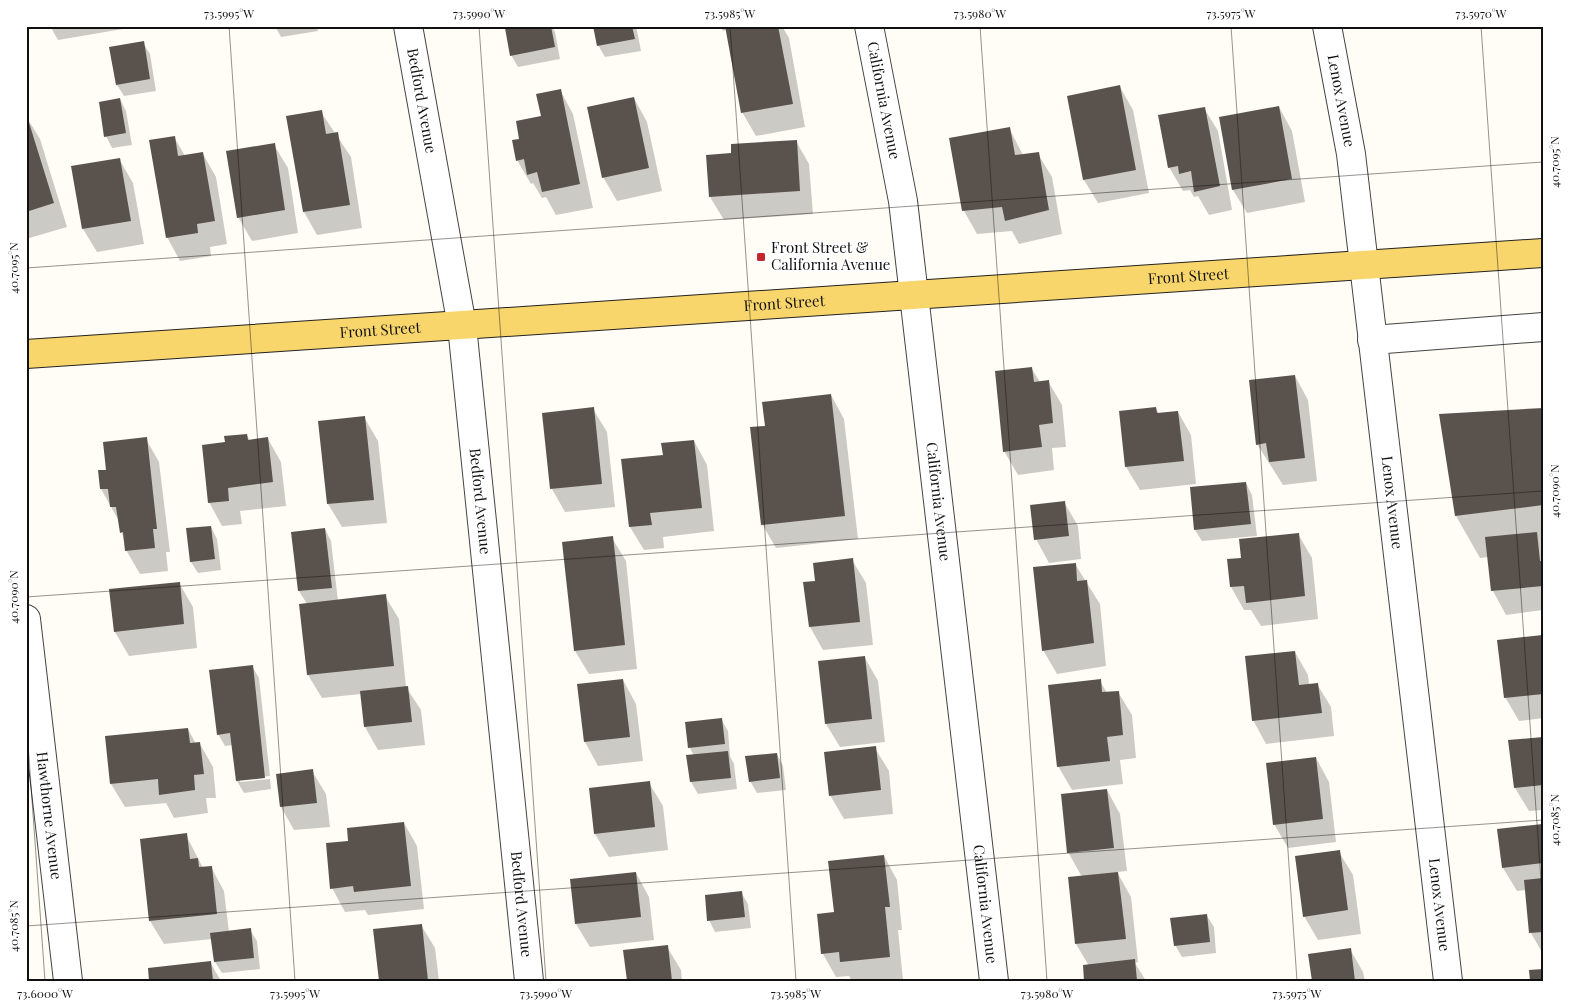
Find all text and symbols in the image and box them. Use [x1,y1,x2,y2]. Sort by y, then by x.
text: 73.5995°W [204,5,254,21]
text: 73.5990°W [453,5,505,21]
text: 73.5985°W [705,5,755,21]
text: 73.5980°W [954,5,1006,21]
text: 73.5975°W [1207,5,1256,21]
text: 73.5970°W [1456,5,1507,21]
street label: California Avenue [863,40,906,161]
street label: Bedford Avenue [403,46,442,155]
street label: Lenox Avenue [1324,53,1360,148]
text: 40.7095°N [1546,136,1562,188]
place label: Front Street & California Avenue [771,237,890,274]
text: 40.7095°N [5,242,21,294]
marker: Front Street & California Avenue [755,251,767,263]
street label: Front Street [1147,263,1230,288]
street label: Front Street [743,290,826,315]
street label: Front Street [339,317,422,342]
street label: California Avenue [922,441,956,562]
street label: Bedford Avenue [466,447,496,555]
street label: Lenox Avenue [1377,455,1408,550]
text: 40.7090°N [1546,464,1562,518]
text: 40.7090°N [5,570,21,624]
street label: Hawthorne Avenue [32,751,67,881]
text: 40.7085°N [1546,794,1562,846]
street label: California Avenue [969,843,1003,964]
street label: Bedford Avenue [507,850,538,958]
street label: Lenox Avenue [1425,857,1455,952]
text: 40.7085°N [5,900,21,952]
text: 73.6000°W [17,985,73,1001]
text: 73.5995°W [270,985,320,1001]
text: 73.5990°W [520,985,572,1001]
text: 73.5985°W [771,985,821,1001]
text: 73.5980°W [1021,985,1073,1001]
text: 73.5975°W [1273,985,1322,1001]

